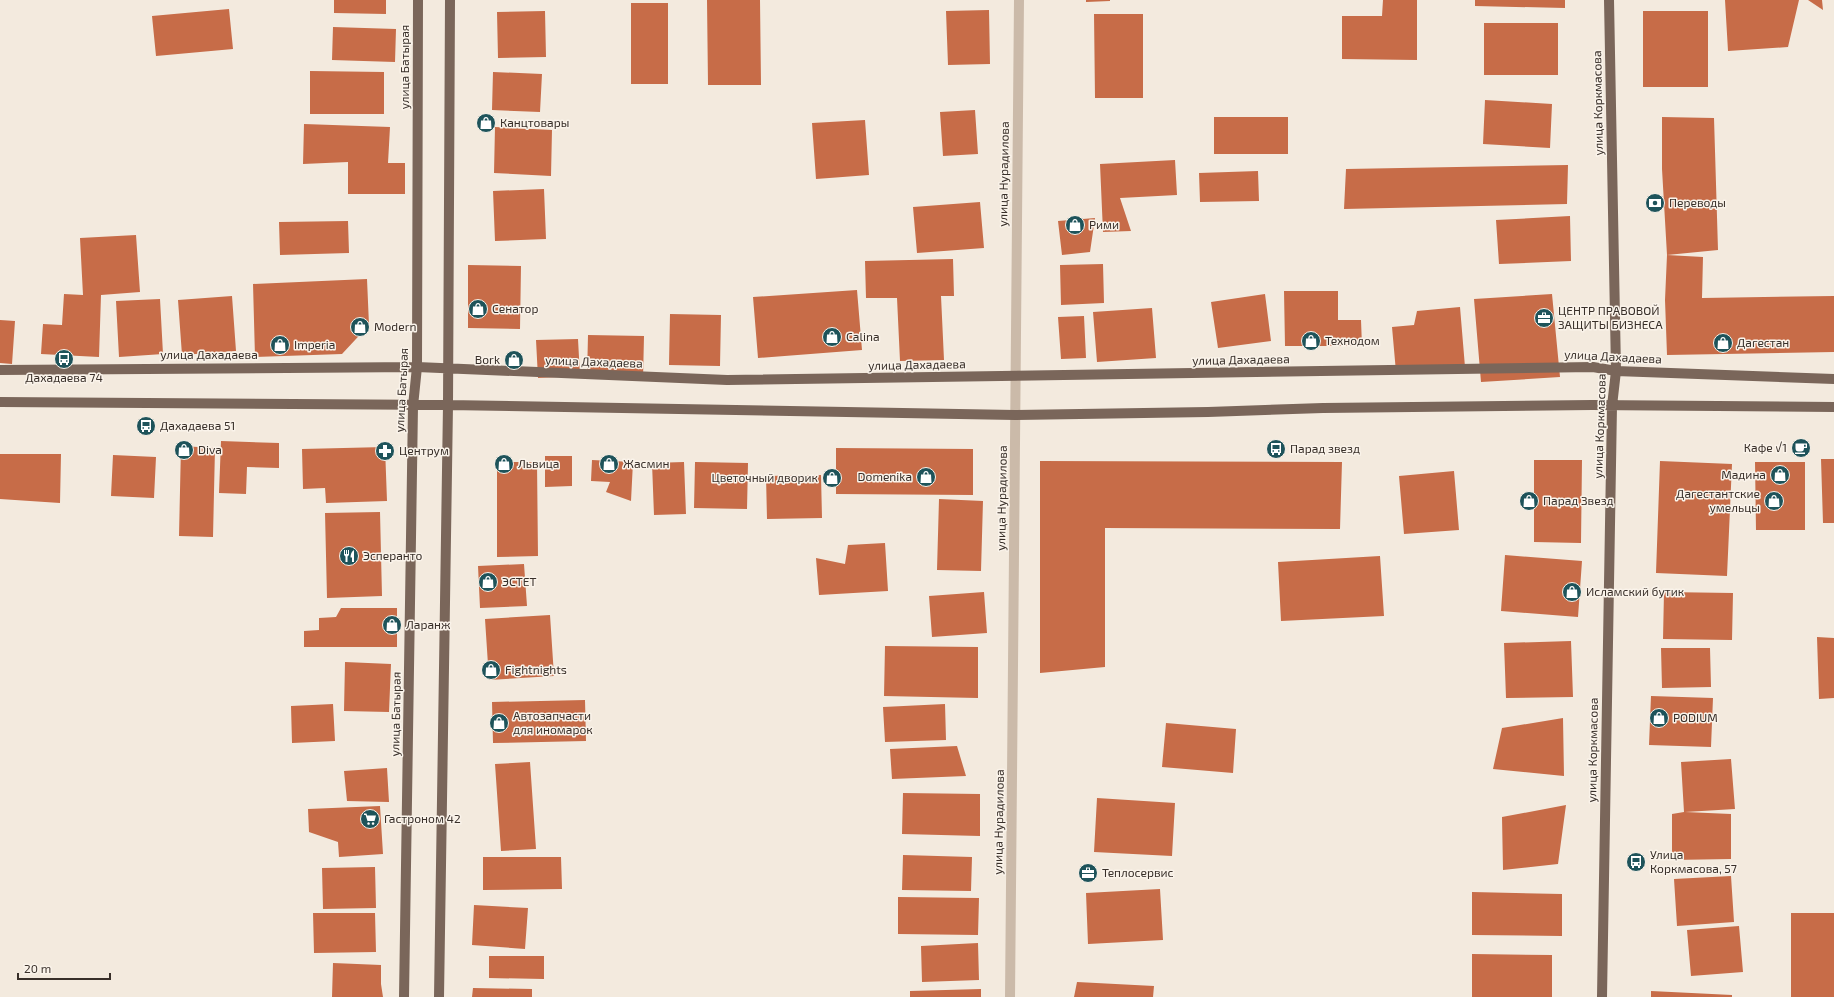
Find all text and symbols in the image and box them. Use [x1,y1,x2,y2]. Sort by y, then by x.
street label: улица Батырая [397,25,412,109]
street label: улица Коркмасова [1589,50,1606,156]
shop icon: Канцтовары [475,112,497,134]
place label: Канцтовары [500,115,569,129]
street label: улица Нурадилова [995,121,1012,227]
bank icon: Переводы [1644,192,1666,214]
place label: Переводы [1669,195,1726,209]
shop icon: Рими [1064,214,1086,236]
place label: Рими [1089,217,1119,231]
shop icon: Сенатор [467,298,489,320]
place label: Сенатор [492,301,538,315]
place label: ЦЕНТР ПРАВОВОЙ ЗАЩИТЫ БИЗНЕСА [1558,303,1663,331]
office icon: ЦЕНТР ПРАВОВОЙ ЗАЩИТЫ БИЗНЕСА [1533,307,1555,329]
shop icon: Modern [349,316,371,338]
place label: Modern [374,319,416,333]
shop icon: Calina [821,326,843,348]
place label: Calina [846,329,880,343]
shop icon: Технодом [1300,330,1322,352]
shop icon: Дагестан [1712,332,1734,354]
place label: Технодом [1325,333,1380,347]
shop icon: Imperia [269,334,291,356]
place label: Дагестан [1737,335,1789,349]
place label: Imperia [294,337,335,351]
street label: улица Дахадаева [1564,346,1662,367]
street label: улица Дахадаева [160,347,258,362]
street label: улица Батырая [392,347,411,433]
bus stop icon: Дахадаева 74 [53,348,75,370]
shop icon: Bork [503,349,525,371]
street label: улица Дахадаева [1192,351,1290,368]
place label: Bork [475,352,500,366]
street label: улица Дахадаева [545,352,643,371]
street label: улица Дахадаева [868,356,966,373]
place label: Дахадаева 74 [25,370,103,384]
street label: улица Коркмасова [1590,373,1609,479]
bus stop icon: Дахадаева 51 [135,415,157,437]
place label: Дахадаева 51 [160,418,235,432]
cafe icon: Кафе √1 [1790,437,1812,459]
bus stop icon: Парад звезд [1265,438,1287,460]
shop icon: Diva [173,439,195,461]
pharmacy icon: Центрум [374,440,396,462]
place label: Кафе √1 [1744,440,1787,454]
place label: Парад звезд [1290,441,1360,455]
place label: Diva [198,442,222,456]
place label: Центрум [399,443,449,458]
street label: улица Нурадилова [993,445,1010,551]
shop icon: Львица [493,453,515,475]
shop icon: Жасмин [598,453,620,475]
place label: Львица [518,456,559,470]
place label: Жасмин [623,456,669,470]
shop icon: Мадина [1769,464,1791,486]
shop icon: Domenika [915,466,937,488]
shop icon: Цветочный дворик [821,467,843,489]
place label: Мадина [1721,467,1766,481]
place label: Domenika [858,469,912,483]
place label: Цветочный дворик [711,470,819,484]
place label: Дагестантские умельцы [1676,486,1760,515]
shop icon: Парад Звезд [1518,490,1540,512]
shop icon: Дагестантские умельцы [1763,490,1785,512]
place label: Парад Звезд [1543,493,1614,507]
restaurant icon: Эсперанто [338,545,360,567]
place label: Эсперанто [363,548,423,562]
shop icon: ЭСТЕТ [477,571,499,593]
place label: ЭСТЕТ [502,574,536,588]
shop icon: Исламский бутик [1561,581,1583,603]
place label: Исламский бутик [1586,584,1685,599]
shop icon: Ларанж [381,614,403,636]
place label: Ларанж [406,617,451,631]
shop icon: Fightnights [480,659,502,681]
place label: Fightnights [505,662,567,676]
street label: улица Батырая [387,672,404,756]
street label: улица Коркмасова [1584,697,1601,803]
shop icon: PODIUM [1648,707,1670,729]
place label: Автозапчасти для иномарок [513,708,593,736]
place label: PODIUM [1673,710,1718,724]
shop icon: Автозапчасти для иномарок [488,712,510,734]
street label: улица Нурадилова [990,769,1007,875]
supermarket icon: Гастроном 42 [359,808,381,830]
place label: Гастроном 42 [384,811,461,825]
place label: Улица Коркмасова, 57 [1650,847,1737,875]
bus stop icon: Улица Коркмасова, 57 [1625,851,1647,873]
office icon: Теплосервис [1077,862,1099,884]
place label: Теплосервис [1102,865,1174,879]
scale bar [18,955,110,981]
text: 20 m [24,961,51,975]

